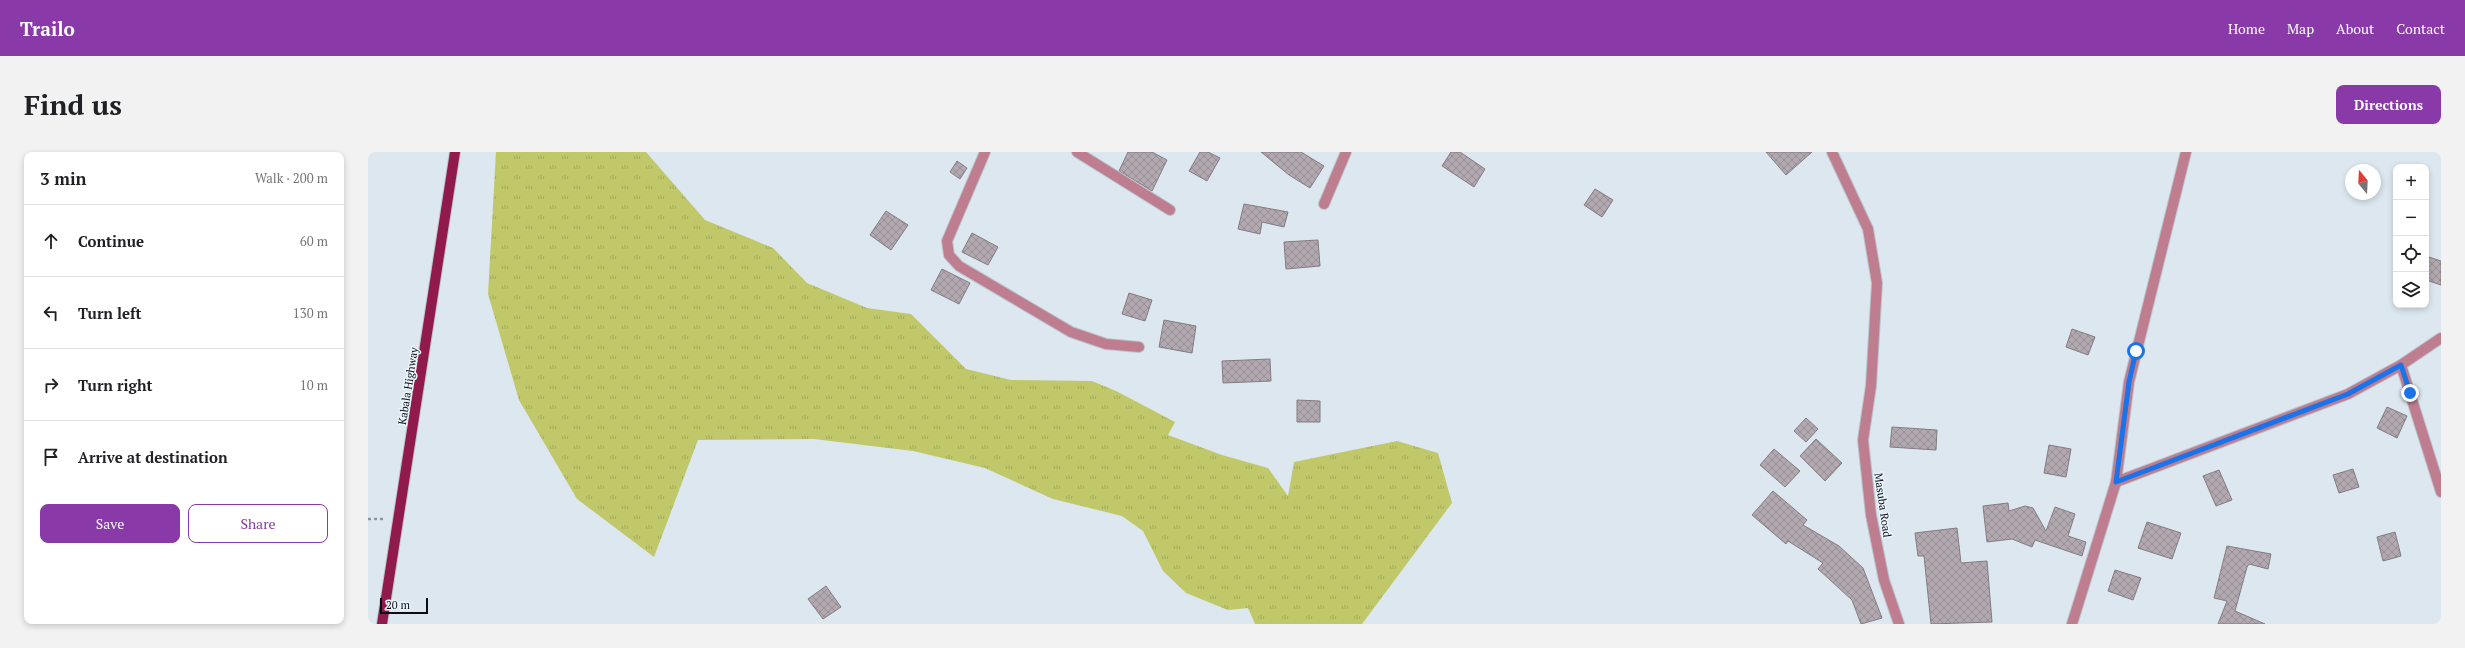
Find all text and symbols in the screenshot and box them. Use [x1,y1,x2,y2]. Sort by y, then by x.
text: Trailo [20,16,75,41]
text: Home [2228,19,2265,38]
text: Map [2287,19,2314,38]
text: About [2336,19,2374,38]
text: Contact [2396,19,2445,38]
button: Directions [2336,85,2441,124]
text: Find us [24,86,122,123]
north arrow [2345,164,2381,200]
map controls [2393,164,2429,308]
button: + [2393,164,2429,200]
text: 3 min [40,167,87,190]
text: Walk · 200 m [255,169,328,187]
button: − [2393,200,2429,236]
icon: ahead [40,230,62,252]
text: Continue [78,231,144,251]
text: 60 m [300,232,328,250]
button: locate [2393,236,2429,272]
button: layers [2393,272,2429,308]
icon: left [40,302,62,324]
text: Turn left [78,303,142,323]
text: 130 m [293,304,328,322]
route start [2127,342,2145,360]
street label: Kabala Highway [395,346,421,426]
icon: right [40,374,62,396]
text: Turn right [78,375,153,395]
text: 10 m [300,376,328,394]
route end [2401,384,2419,402]
icon: arrive [40,446,62,468]
text: Arrive at destination [78,447,228,467]
street label: Masuba Road [1872,472,1894,538]
button: Save [40,504,180,543]
button: Share [188,504,328,543]
scale bar [380,596,428,615]
text: 20 m [386,598,410,612]

